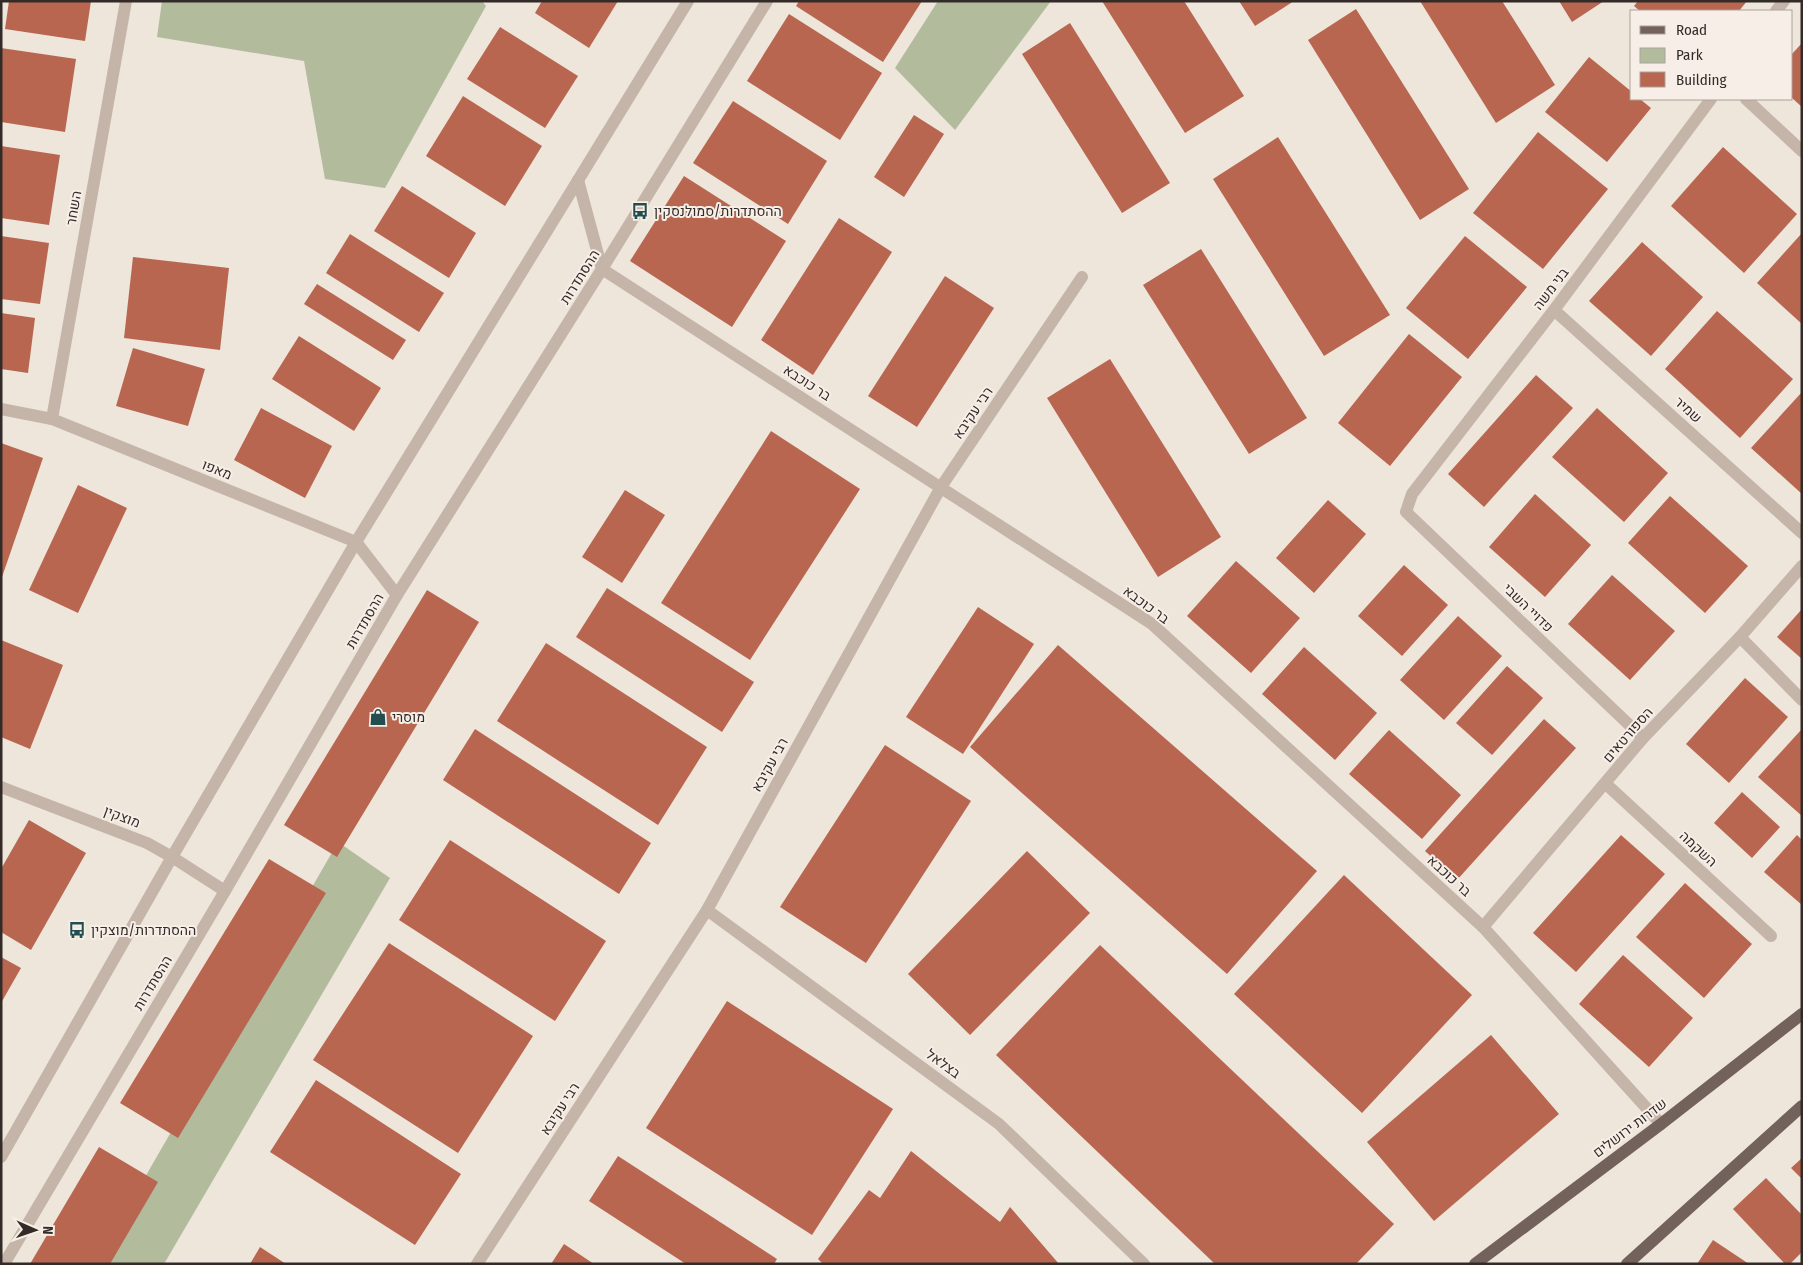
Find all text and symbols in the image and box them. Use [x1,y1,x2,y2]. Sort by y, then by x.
legend [1630,10,1793,100]
text: Road [1676,21,1707,39]
text: Park [1676,46,1703,64]
text: Building [1676,71,1727,89]
street label: השחר [63,189,85,227]
bus stop icon: ההסתדרות/סמולנסקין [630,201,650,221]
place label: ההסתדרות/סמולנסקין [654,203,782,220]
street label: ההסתדרות [557,247,603,307]
street label: בני משה [1530,264,1573,313]
street label: בר כוכבא [780,361,834,405]
street label: רבי עקיבא [949,384,997,442]
street label: שמיר [1671,393,1705,427]
street label: מאפו [200,456,234,484]
street label: פדויי השבי [1499,580,1557,636]
street label: בר כוכבא [1120,583,1173,628]
street label: ההסתדרות [342,590,388,652]
street label: הספורטאים [1599,704,1657,766]
shop icon: מוסרי [368,707,388,727]
place label: מוסרי [392,709,425,726]
street label: רבי עקיבא [748,735,792,795]
street label: מוצקין [101,802,143,832]
street label: השקמה [1676,827,1720,871]
street label: בר כוכבא [1424,852,1475,900]
bus stop icon: ההסתדרות/מוצקין [67,920,87,940]
place label: ההסתדרות/מוצקין [91,922,196,939]
street label: ההסתדרות [130,952,176,1014]
street label: בצלאל [922,1046,964,1083]
street label: רבי עקיבא [537,1080,583,1138]
street label: שדרות ירושלים [1590,1095,1670,1161]
north arrow [10,1205,60,1255]
text: N [39,1226,56,1235]

